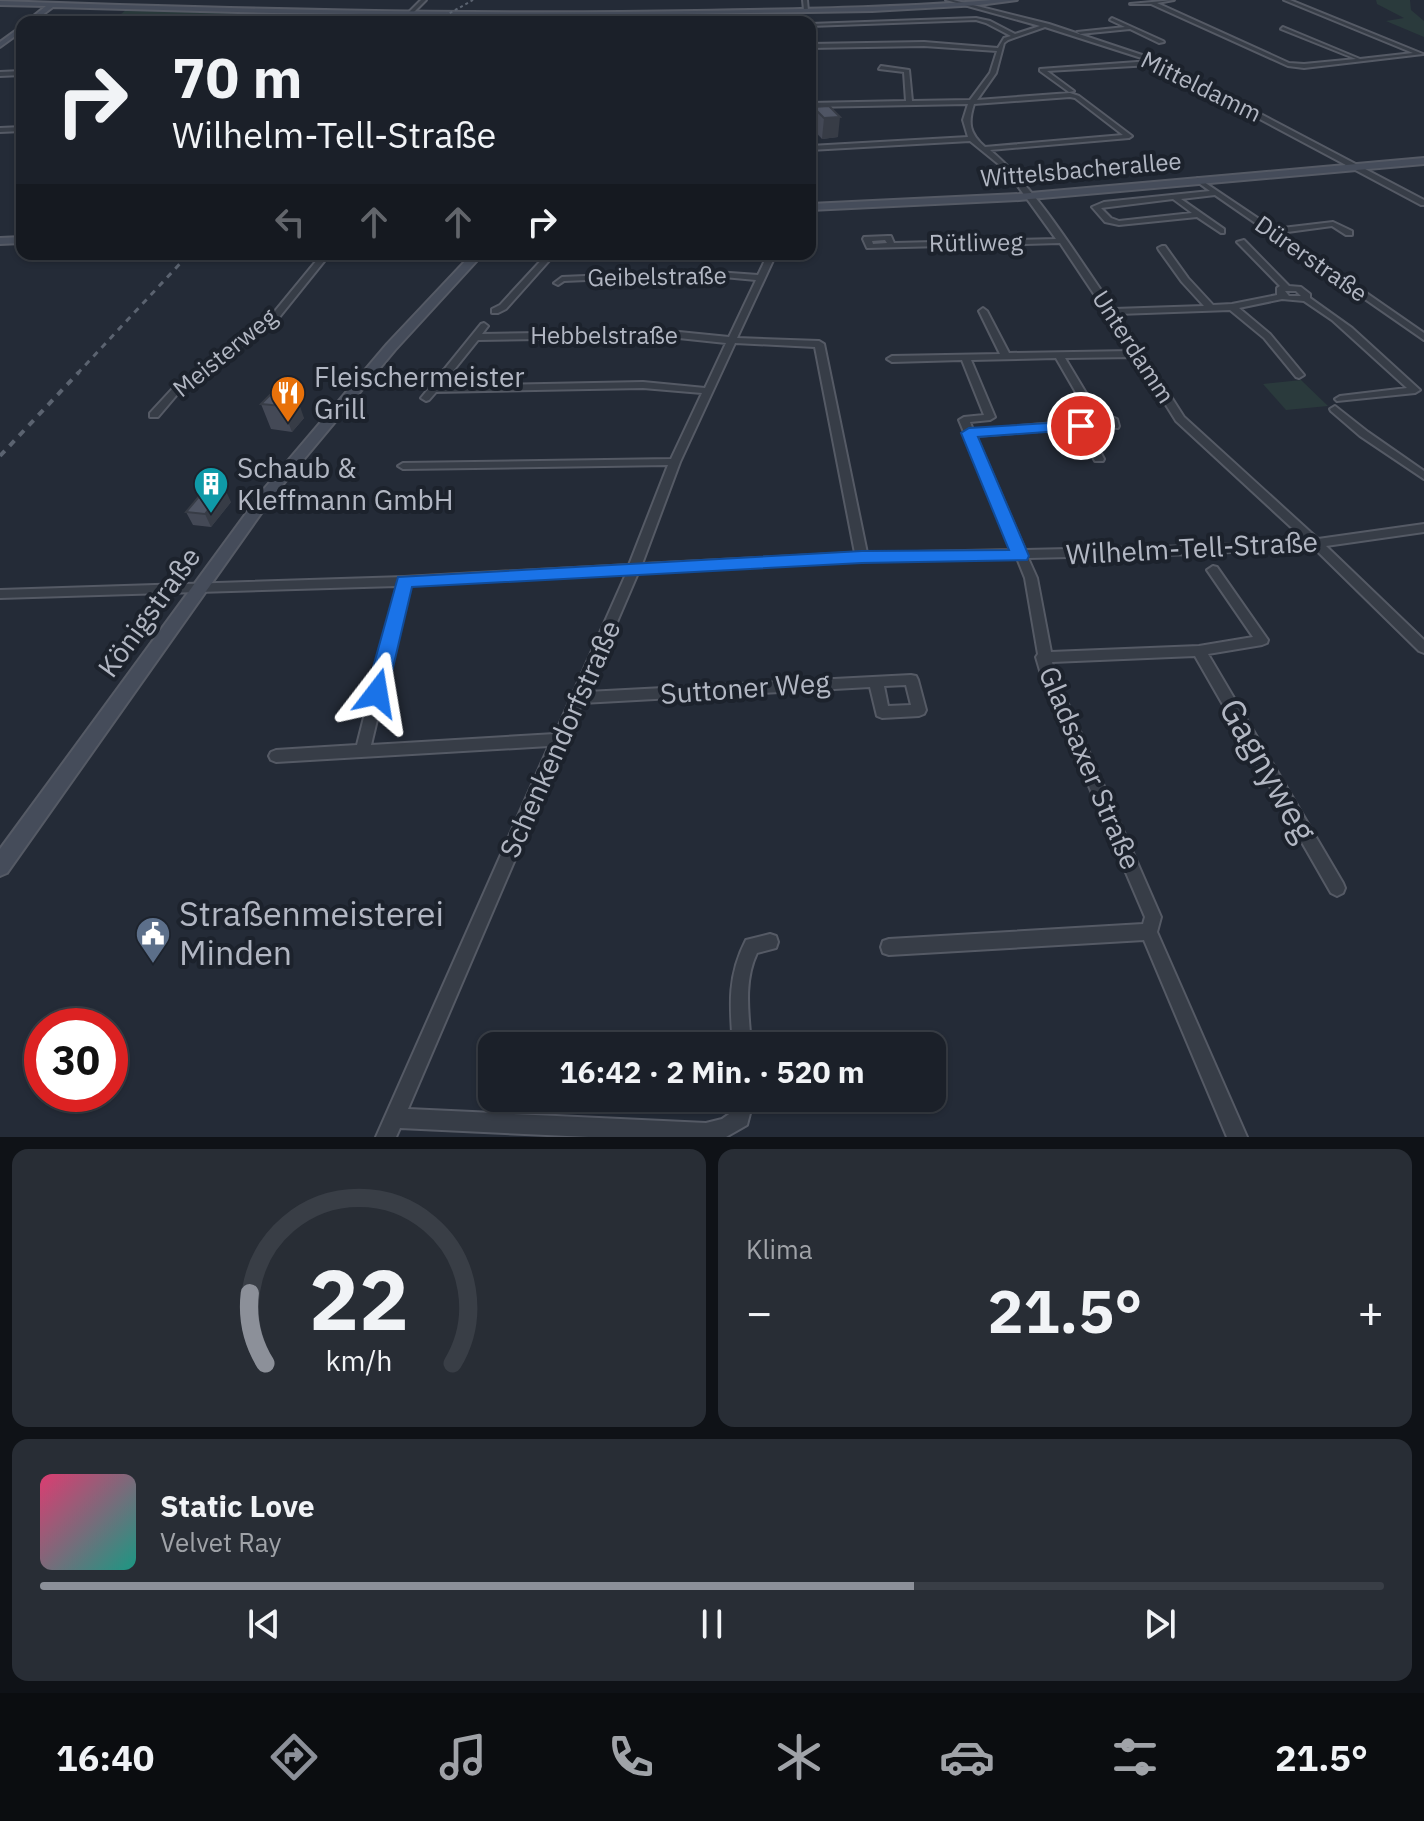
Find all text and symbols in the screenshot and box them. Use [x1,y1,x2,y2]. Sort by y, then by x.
text: 70 m [172,41,302,113]
street label: Mitteldamm [1136,43,1267,129]
icon: right [40,48,144,152]
text: Wilhelm-Tell-Straße [172,111,496,158]
street label: Wittelsbacherallee [979,144,1183,194]
icon: left [268,200,312,244]
icon: ahead [352,200,396,244]
icon: ahead [436,200,480,244]
icon: right [520,200,564,244]
street label: Dürerstraße [1249,208,1374,309]
street label: Rütliweg [929,225,1024,259]
street label: Geibelstraße [587,259,727,293]
street label: Unterdamm [1085,284,1182,409]
street label: Meisterweg [166,300,283,404]
street label: Hebbelstraße [530,319,678,351]
place label: Fleischermeister Grill [314,358,525,427]
restaurant icon: Fleischermeister Grill [269,374,307,424]
pin [1047,392,1115,460]
icon: arrive [1059,404,1103,448]
place label: Schaub & Kleffmann GmbH [237,449,454,518]
building icon: Schaub & Kleffmann GmbH [192,465,230,515]
street label: Wilhelm-Tell-Straße [1065,522,1319,573]
street label: Königstraße [89,539,208,684]
street label: Schenkendorfstraße [491,614,629,863]
position arrow [335,651,419,735]
street label: Gladsaxer Straße [1031,660,1150,875]
street label: Suttoner Weg [659,663,831,712]
street label: Gagnyweg [1210,690,1328,849]
place label: Straßenmeisterei Minden [179,891,444,974]
public building icon: Straßenmeisterei Minden [134,915,172,965]
speed limit sign: 30 [24,1008,128,1112]
text: 16:42 · 2 Min. · 520 m [559,1052,865,1091]
text: Klima [746,1232,813,1266]
text: 22 [309,1245,409,1353]
text: 21.5° [988,1271,1142,1350]
text: − [746,1283,772,1340]
text: + [1358,1283,1384,1340]
text: km/h [325,1342,393,1379]
text: Static Love [160,1486,315,1525]
text: Velvet Ray [160,1525,281,1559]
icon: previous [242,1602,286,1646]
icon: pause [690,1602,734,1646]
icon: next [1138,1602,1182,1646]
icon: directions [266,1729,322,1785]
icon: music [435,1729,491,1785]
icon: phone [603,1729,659,1785]
icon: climate [771,1729,827,1785]
icon: car [939,1729,995,1785]
icon: filters [1107,1729,1163,1785]
text: 16:40 [56,1734,154,1781]
text: 21.5° [1275,1734,1368,1781]

